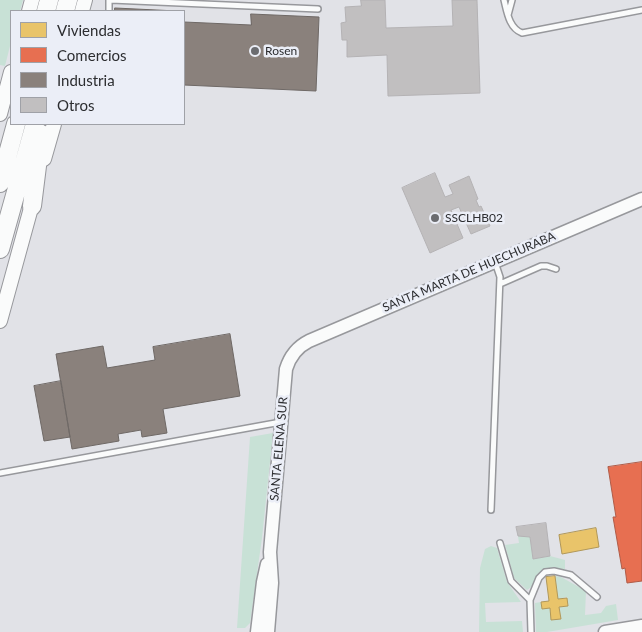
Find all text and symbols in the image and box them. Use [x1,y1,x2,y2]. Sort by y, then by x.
legend [10,10,185,125]
text: Viviendas [57,21,121,39]
place label: Rosen [265,44,297,58]
marker: Rosen [249,45,261,57]
text: Comercios [57,46,127,64]
text: Industria [57,71,115,89]
text: Otros [57,96,95,114]
place label: SSCLHB02 [445,211,503,225]
marker: SSCLHB02 [429,212,441,224]
street label: SANTA MARTA DE HUECHURABA [380,229,558,315]
street label: SANTA ELENA SUR [267,396,291,502]

